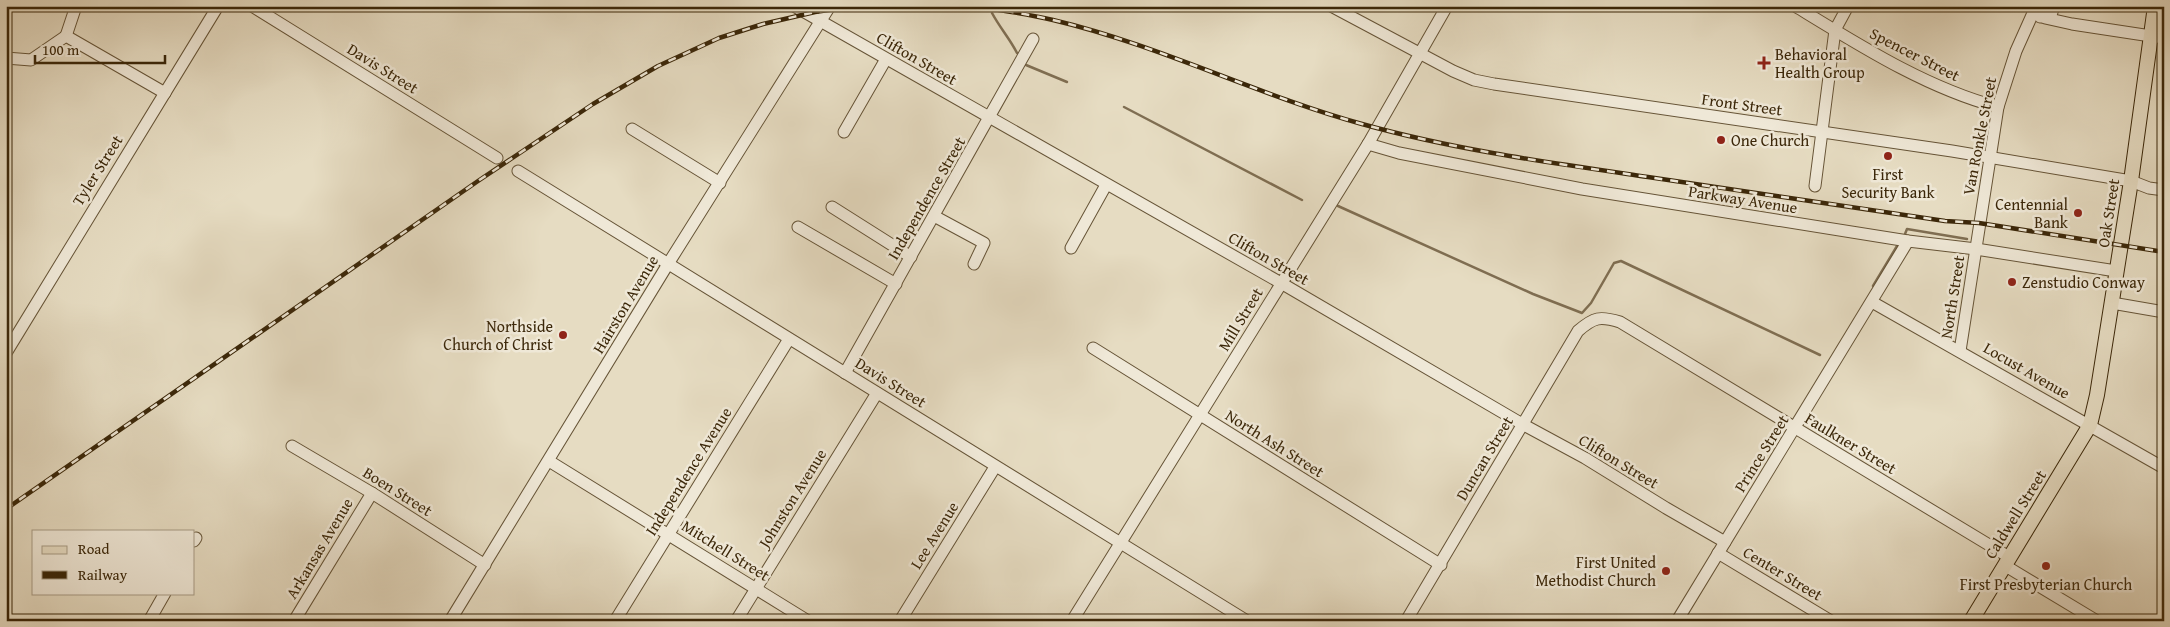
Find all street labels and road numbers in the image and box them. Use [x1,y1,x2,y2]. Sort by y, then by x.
street label: Spencer Street [1866,21,1964,87]
street label: Clifton Street [872,25,962,91]
street label: Davis Street [343,37,424,100]
street label: Van Ronkle Street [1956,74,2002,197]
street label: Front Street [1700,86,1784,122]
street label: Tyler Street [66,130,128,210]
street label: Independence Street [881,132,971,264]
street label: Oak Street [2091,176,2125,249]
street label: Parkway Avenue [1687,179,1799,219]
street label: Clifton Street [1224,225,1314,291]
street label: Hairston Avenue [586,250,664,358]
street label: North Street [1934,253,1970,340]
street label: Mill Street [1212,282,1269,355]
street label: Locust Avenue [1979,336,2075,404]
street label: Davis Street [851,351,932,414]
street label: Independence Avenue [639,402,737,540]
street label: North Ash Street [1221,403,1329,483]
street label: Faulkner Street [1801,406,1902,480]
street label: Prince Street [1728,409,1794,496]
street label: Duncan Street [1449,411,1519,505]
street label: Clifton Street [1574,428,1664,495]
street label: Johnston Avenue [751,444,832,554]
street label: Boen Street [359,460,438,522]
street label: Caldwell Street [1978,465,2052,563]
street label: Arkansas Avenue [279,493,359,603]
street label: Lee Avenue [904,497,964,573]
street label: Mitchell Street [677,513,775,587]
street label: Center Street [1739,540,1828,606]

